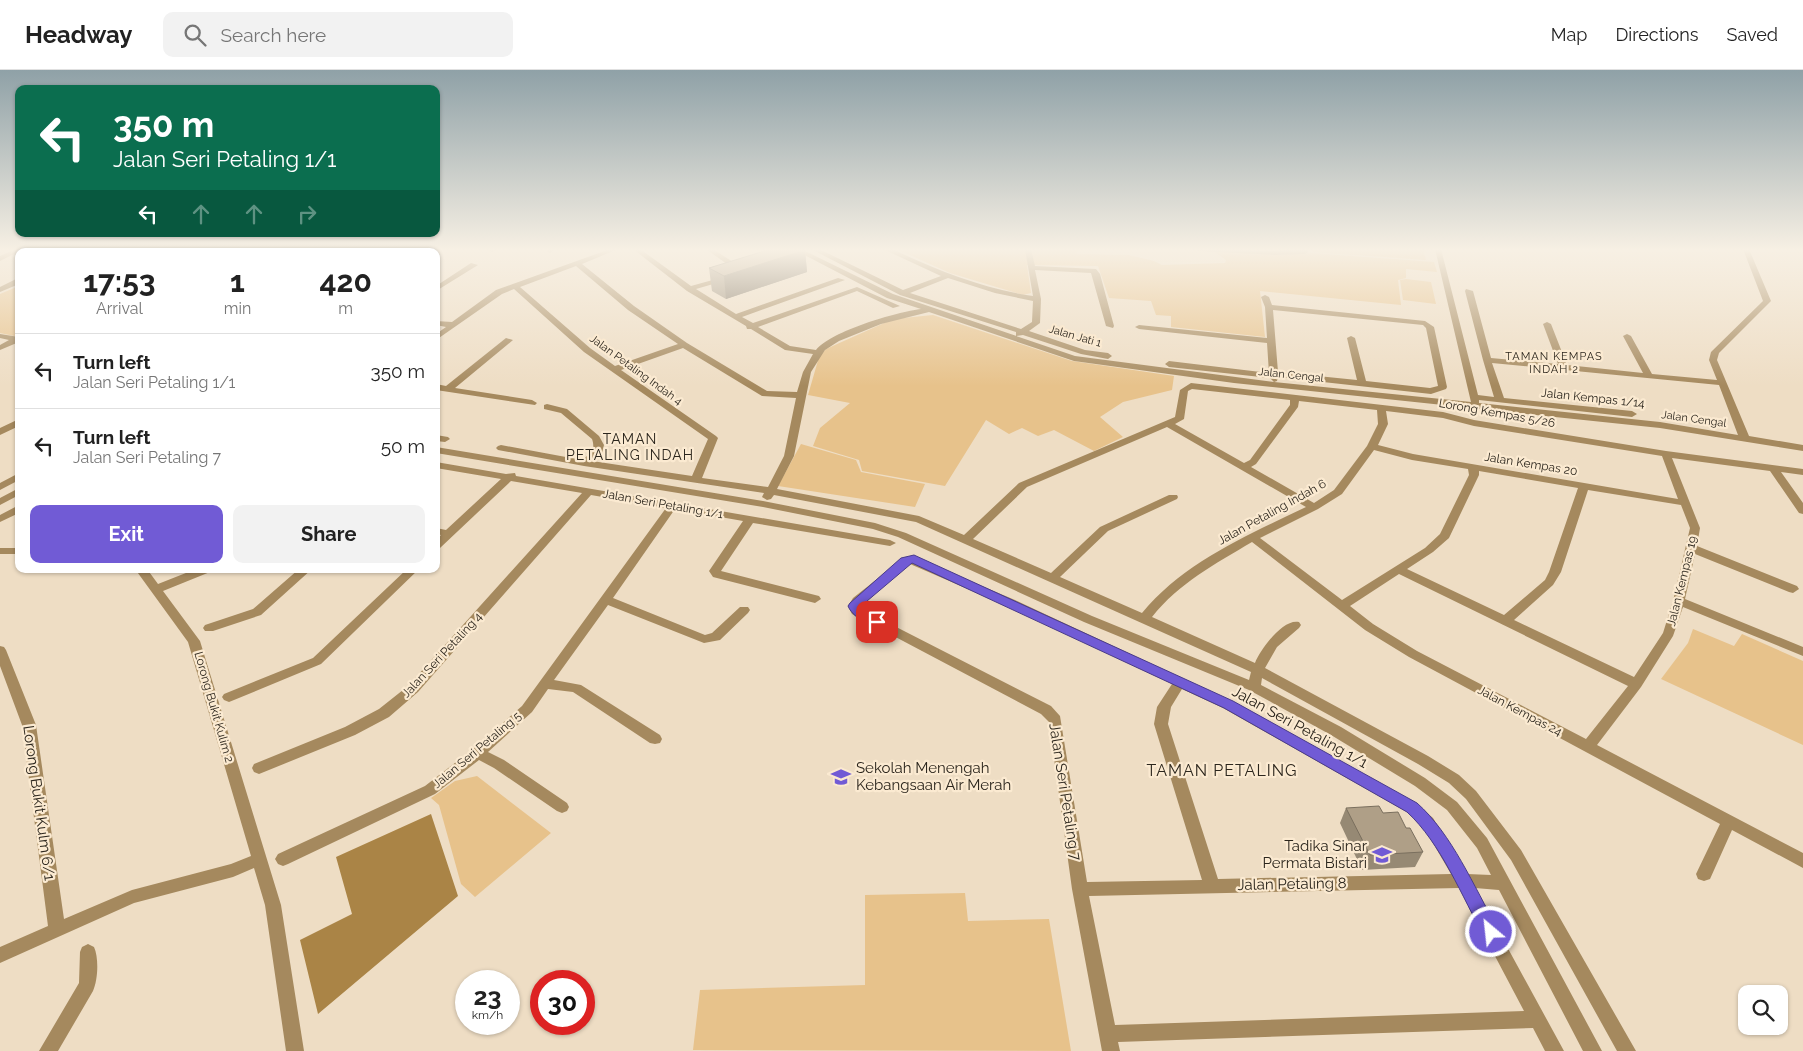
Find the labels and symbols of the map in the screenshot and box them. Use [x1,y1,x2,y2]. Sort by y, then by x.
street label: Jalan Jati 1 [1047,322,1103,350]
street label: Jalan Petaling Indah 4 [587,332,685,408]
district label: TAMAN KEMPAS INDAH 2 [1505,350,1603,376]
street label: Jalan Cengal [1258,365,1324,385]
street label: Jalan Kempas 1/14 [1540,386,1646,410]
street label: Lorong Kempas 5/26 [1438,396,1556,430]
street label: Jalan Cengal [1661,408,1727,430]
district label: TAMAN PETALING INDAH [566,431,694,463]
street label: Jalan Kempas 20 [1484,450,1578,478]
street label: Jalan Petaling Indah 6 [1215,476,1329,548]
street label: Jalan Seri Petaling 1/1 [602,487,724,521]
street label: Jalan Kempas 19 [1664,534,1700,628]
pin [856,601,898,643]
street label: Jalan Seri Petaling 4 [399,609,485,700]
street label: Lorong Bukit Kulim 2 [191,650,237,764]
street label: Jalan Seri Petaling 1/1 [1229,682,1371,772]
street label: Jalan Kempas 24 [1476,683,1565,739]
street label: Jalan Seri Petaling 5 [430,709,524,791]
street label: Jalan Seri Petaling 7 [1045,722,1085,862]
street label: Lorong Bukit Kulm 6/1 [19,724,59,882]
place label: Sekolah Menengah Kebangsaan Air Merah [856,759,1011,794]
district label: TAMAN PETALING [1146,761,1298,780]
school or university icon: Sekolah Menengah Kebangsaan Air Merah [830,766,852,788]
place label: Tadika Sinar Permata Bistari [1263,837,1368,872]
school or university icon: Tadika Sinar Permata Bistari [1371,844,1393,866]
street label: Jalan Petaling 8 [1237,874,1347,894]
position arrow [1464,905,1516,957]
speed limit sign: 30 [530,970,595,1035]

